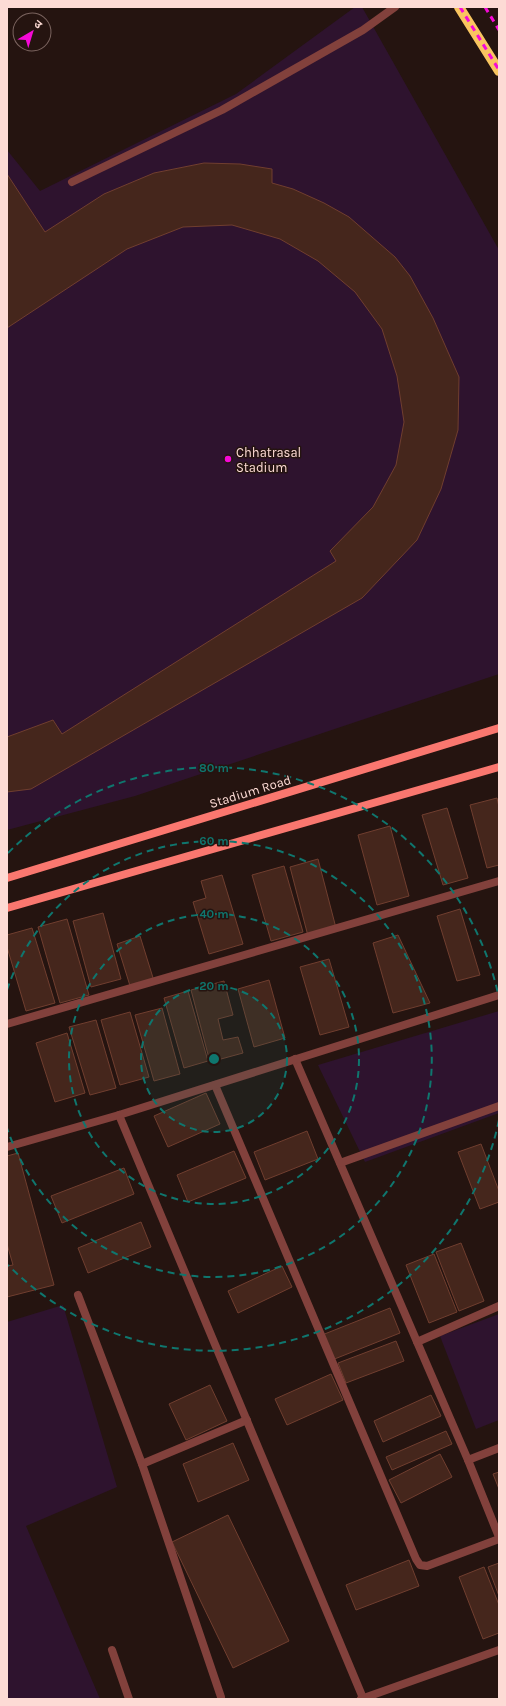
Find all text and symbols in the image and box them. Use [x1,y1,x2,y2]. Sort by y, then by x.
north arrow [12,12,52,52]
text: उ [31,17,45,32]
place label: Chhatrasal Stadium [236,445,301,475]
marker: Chhatrasal Stadium [223,454,233,464]
text: 80 m [199,761,229,775]
street label: Stadium Road [208,772,293,811]
text: 60 m [199,834,229,848]
text: 40 m [199,907,229,921]
text: 20 m [199,979,229,993]
centre of rings [207,1052,221,1066]

